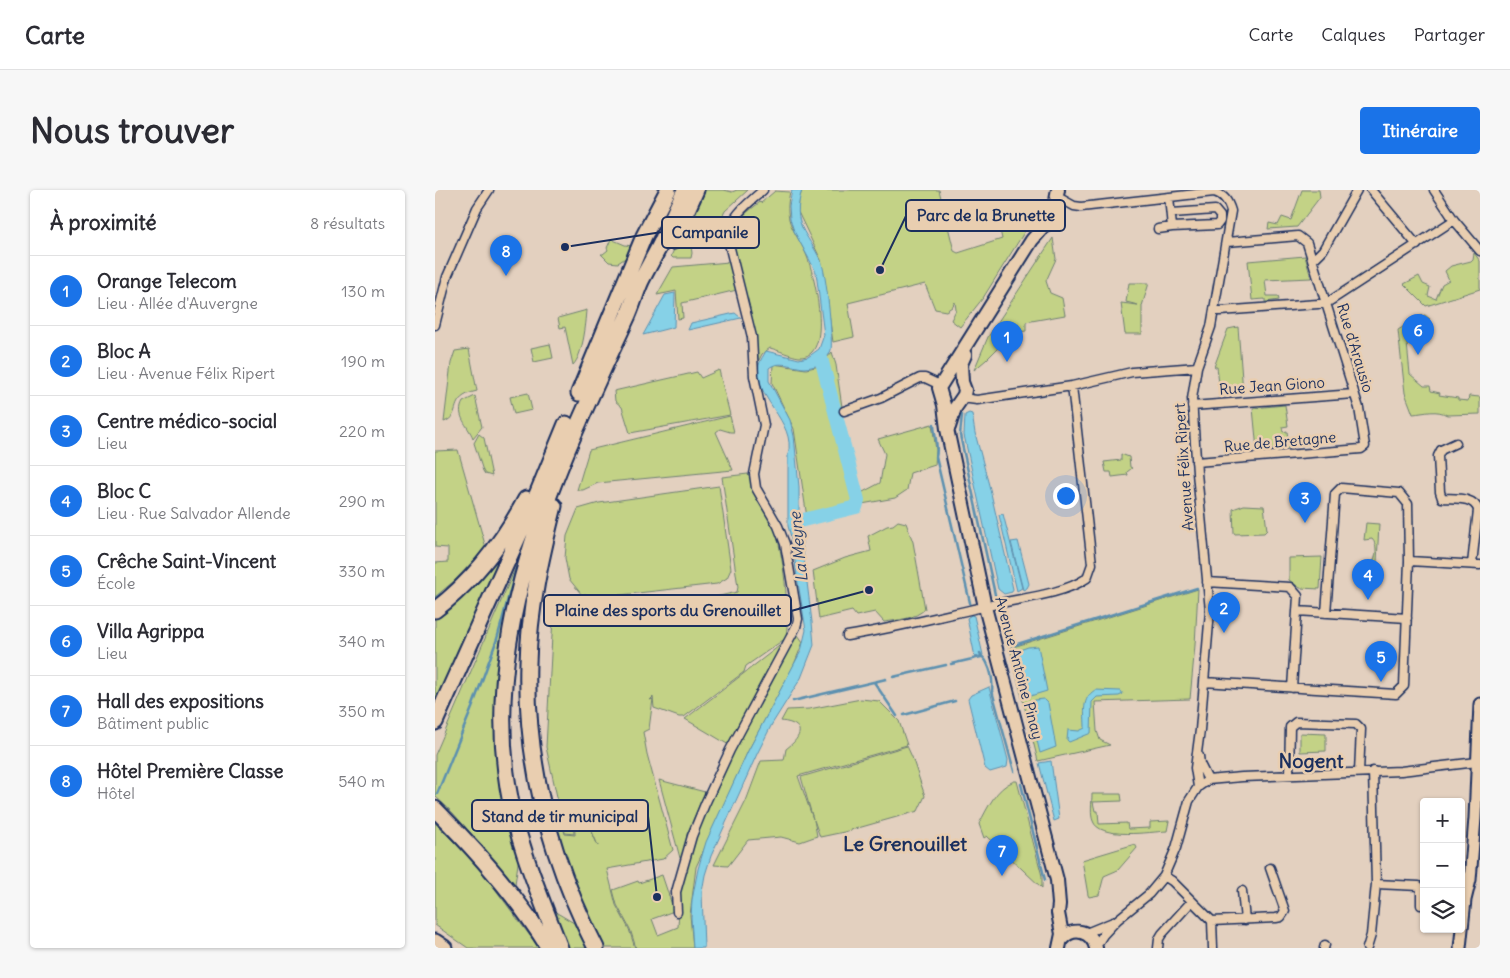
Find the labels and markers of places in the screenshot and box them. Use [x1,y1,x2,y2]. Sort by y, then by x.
callout: Parc de la Brunette [906,200,1065,231]
callout: Campanile [662,217,759,248]
pin: 8 [490,235,522,276]
pin: 6 [1402,314,1434,355]
pin: 1 [991,321,1023,362]
pin: 3 [1289,482,1321,523]
pin: 4 [1352,559,1384,600]
pin: 2 [1208,592,1240,633]
callout: Plaine des sports du Grenouillet [544,595,791,626]
pin: 5 [1365,641,1397,682]
callout: Stand de tir municipal [472,800,648,831]
pin: 7 [986,835,1018,876]

